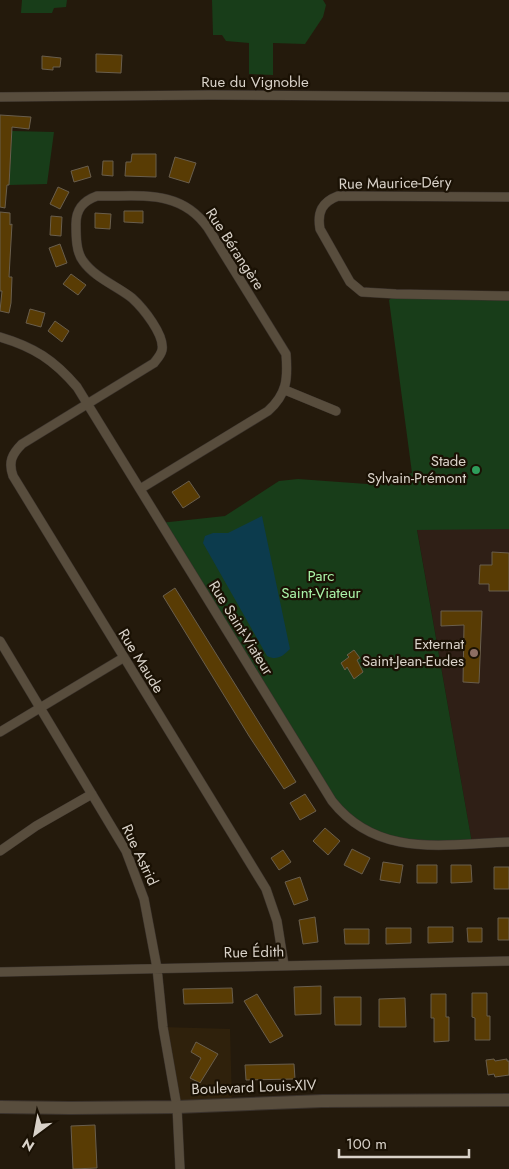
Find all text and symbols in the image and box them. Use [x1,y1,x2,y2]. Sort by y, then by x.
street label: Rue du Vignoble [201,71,309,93]
street label: Rue Maurice-Déry [338,171,452,195]
street label: Rue Bérangère [200,204,270,295]
place label: Stade Sylvain-Prémont [367,450,466,489]
marker: Stade Sylvain-Prémont [470,464,482,476]
park label: Parc Saint-Viateur [281,565,362,604]
street label: Rue Saint-Viateur [203,576,279,680]
street label: Rue Maude [113,625,170,698]
place label: Externat Saint-Jean-Eudes [362,633,464,672]
marker: Externat Saint-Jean-Eudes [468,647,480,659]
street label: Rue Astrid [116,821,164,889]
street label: Rue Édith [223,940,285,964]
street label: Boulevard Louis-XIV [191,1074,317,1100]
north arrow [10,1109,60,1159]
scale bar [339,1126,469,1158]
text: 100 m [346,1133,387,1155]
text: N [18,1134,38,1156]

